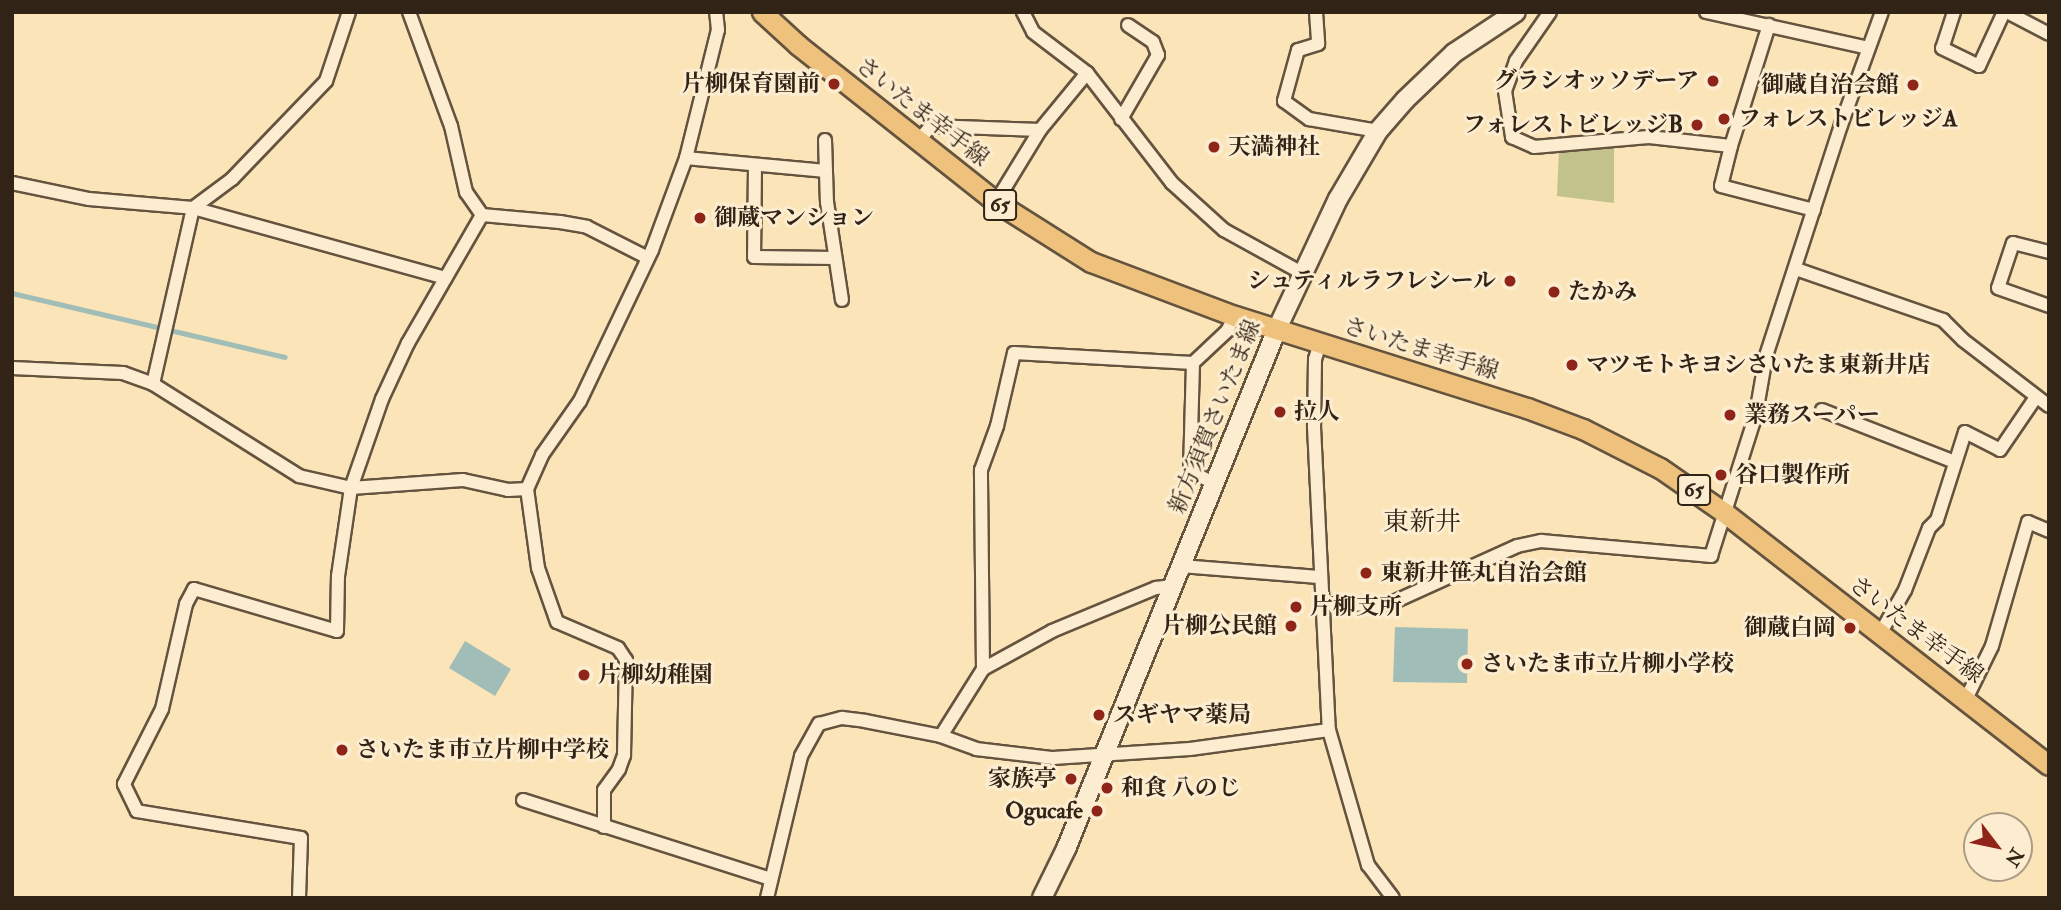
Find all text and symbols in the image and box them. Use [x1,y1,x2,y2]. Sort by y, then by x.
street label: さいたま幸手線 [850,52,994,172]
place label: グラシオッソデーア [1492,67,1699,95]
place label: 片柳保育園前 [682,70,820,98]
place label: 御蔵自治会館 [1761,71,1899,99]
marker: グラシオッソデーア [1705,73,1721,89]
marker: 片柳保育園前 [826,76,842,92]
marker: 御蔵自治会館 [1905,77,1921,93]
place label: フォレストビレッジA [1738,105,1960,133]
place label: フォレストビレッジB [1461,111,1683,139]
marker: フォレストビレッジA [1716,111,1732,127]
marker: フォレストビレッジB [1689,117,1705,133]
place label: 天満神社 [1228,133,1320,161]
marker: 天満神社 [1206,139,1222,155]
road number: 65 [982,188,1018,222]
place label: 御蔵マンション [714,204,875,232]
marker: 御蔵マンション [692,210,708,226]
place label: シュティルラフレシール [1243,267,1496,295]
marker: シュティルラフレシール [1502,273,1518,289]
place label: たかみ [1568,278,1637,306]
marker: たかみ [1546,284,1562,300]
street label: さいたま幸手線 [1340,312,1502,386]
street label: 新方須賀さいたま線 [1163,316,1267,518]
place label: マツモトキヨシさいたま東新井店 [1586,351,1931,379]
marker: マツモトキヨシさいたま東新井店 [1564,357,1580,373]
place label: 拉人 [1294,398,1340,426]
place label: 業務スーパー [1744,401,1881,429]
marker: 拉人 [1272,404,1288,420]
marker: 業務スーパー [1722,407,1738,423]
place label: 谷口製作所 [1735,461,1850,489]
marker: 谷口製作所 [1713,467,1729,483]
road number: 65 [1676,472,1712,508]
district label: 東新井 [1383,507,1461,539]
place label: 東新井笹丸自治会館 [1380,559,1587,587]
marker: 東新井笹丸自治会館 [1358,565,1374,581]
street label: さいたま幸手線 [1843,571,1989,689]
place label: 片柳支所 [1310,593,1402,621]
marker: 片柳支所 [1288,599,1304,615]
place label: 片柳公民館 [1162,612,1277,640]
place label: 御蔵白岡 [1744,614,1836,642]
marker: 片柳公民館 [1283,618,1299,634]
marker: 御蔵白岡 [1842,620,1858,636]
place label: さいたま市立片柳小学校 [1481,650,1734,678]
marker: さいたま市立片柳小学校 [1459,656,1475,672]
place label: 片柳幼稚園 [598,661,713,689]
marker: 片柳幼稚園 [576,667,592,683]
place label: スギヤマ薬局 [1113,701,1251,729]
marker: スギヤマ薬局 [1091,707,1107,723]
place label: さいたま市立片柳中学校 [356,736,609,764]
marker: さいたま市立片柳中学校 [334,742,350,758]
place label: 家族亭 [988,765,1057,793]
marker: 家族亭 [1063,771,1079,787]
place label: 和食 八のじ [1121,774,1241,802]
marker: 和食 八のじ [1099,780,1115,796]
place label: Ogucafe [1005,797,1083,825]
marker: Ogucafe [1089,803,1105,819]
north arrow [1963,812,2033,882]
text: N [1999,843,2029,871]

